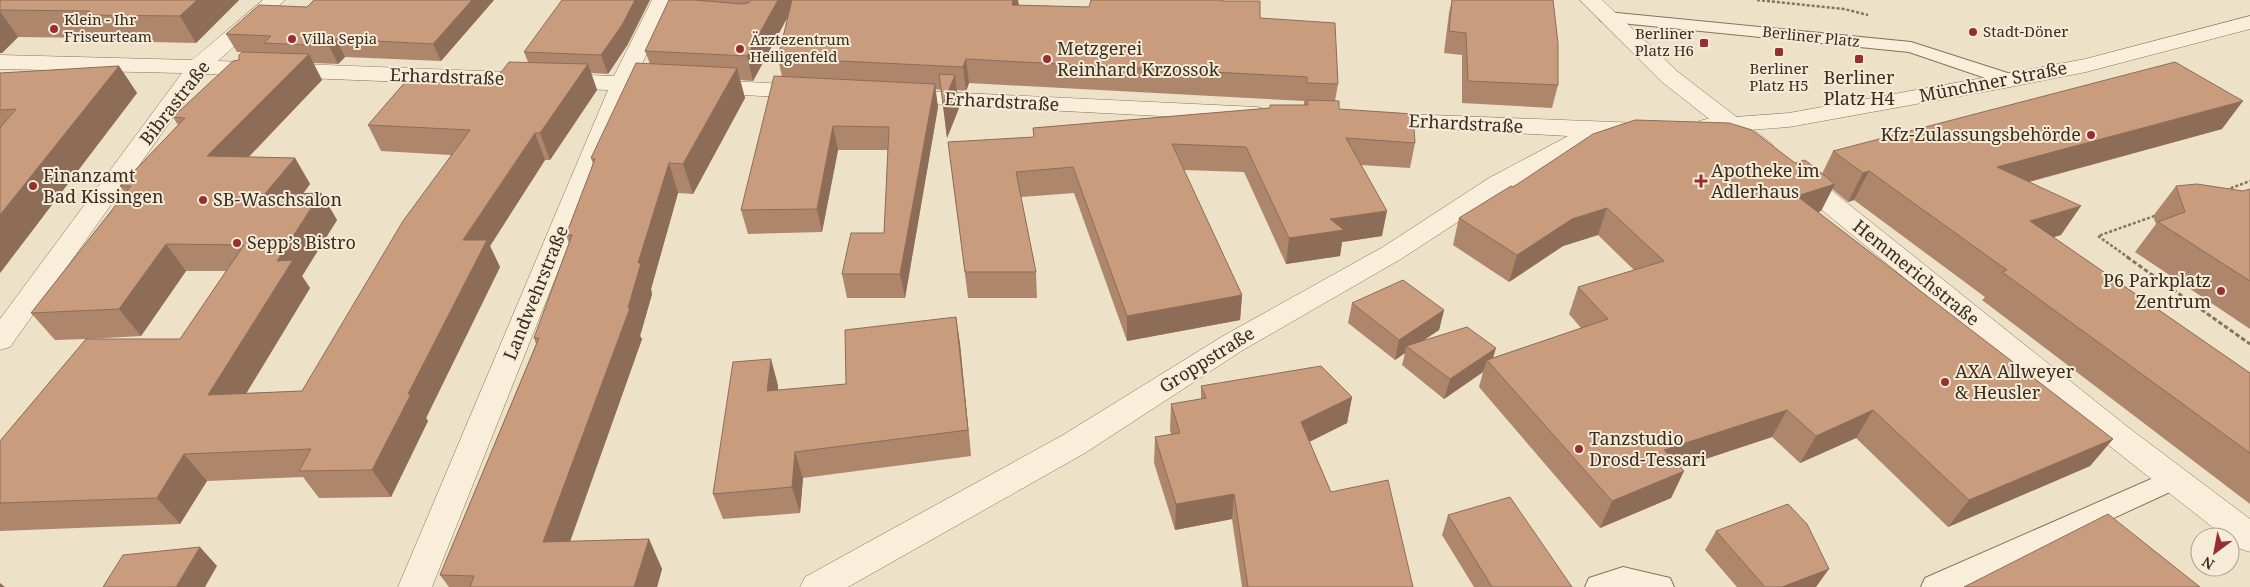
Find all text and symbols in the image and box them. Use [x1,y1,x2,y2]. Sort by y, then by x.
place label: Klein - Ihr Friseurteam [64,9,152,46]
street label: Berliner Platz [1761,21,1861,51]
place label: Stadt-Döner [1983,21,2068,41]
marker: Klein - Ihr Friseurteam [48,23,60,35]
place label: Berliner Platz H6 [1635,23,1694,60]
marker: Stadt-Döner [1967,26,1979,38]
place label: Villa Sepia [302,28,377,48]
place label: Ärztezentrum Heiligenfeld [750,29,850,66]
marker: Villa Sepia [286,33,298,45]
place label: Metzgerei Reinhard Krzossok [1057,36,1220,81]
marker: Berliner Platz H6 [1698,37,1710,49]
marker: Ärztezentrum Heiligenfeld [734,43,746,55]
marker: Berliner Platz H5 [1773,46,1785,58]
marker: Metzgerei Reinhard Krzossok [1041,53,1053,65]
marker: Berliner Platz H4 [1853,53,1865,65]
street label: Bibrastraße [134,55,215,149]
street label: Münchner Straße [1917,55,2069,107]
place label: Berliner Platz H5 [1749,58,1809,95]
street label: Erhardstraße [389,62,505,90]
place label: Berliner Platz H4 [1823,65,1895,110]
street label: Erhardstraße [944,86,1060,116]
street label: Erhardstraße [1408,108,1524,138]
place label: Kfz-Zulassungsbehörde [1880,122,2081,146]
marker: Kfz-Zulassungsbehörde [2085,129,2097,141]
place label: Apotheke im Adlerhaus [1711,158,1820,203]
place label: Finanzamt Bad Kissingen [43,163,164,208]
marker: Apotheke im Adlerhaus [1695,175,1707,187]
marker: Finanzamt Bad Kissingen [27,180,39,192]
place label: SB-Waschsalon [213,187,342,211]
marker: SB-Waschsalon [197,194,209,206]
street label: Hemmerichstraße [1848,214,1985,331]
street label: Landwehrstraße [497,222,573,363]
place label: Sepp’s Bistro [247,230,356,254]
marker: Sepp’s Bistro [231,237,243,249]
place label: P6 Parkplatz Zentrum [2103,268,2211,313]
marker: P6 Parkplatz Zentrum [2215,285,2227,297]
street label: Groppstraße [1154,320,1259,398]
place label: AXA Allweyer & Heusler [1955,359,2075,404]
marker: AXA Allweyer & Heusler [1939,376,1951,388]
place label: Tanzstudio Drosd-Tessari [1589,426,1706,471]
marker: Tanzstudio Drosd-Tessari [1573,443,1585,455]
north arrow [2190,527,2240,577]
text: N [2198,552,2218,574]

